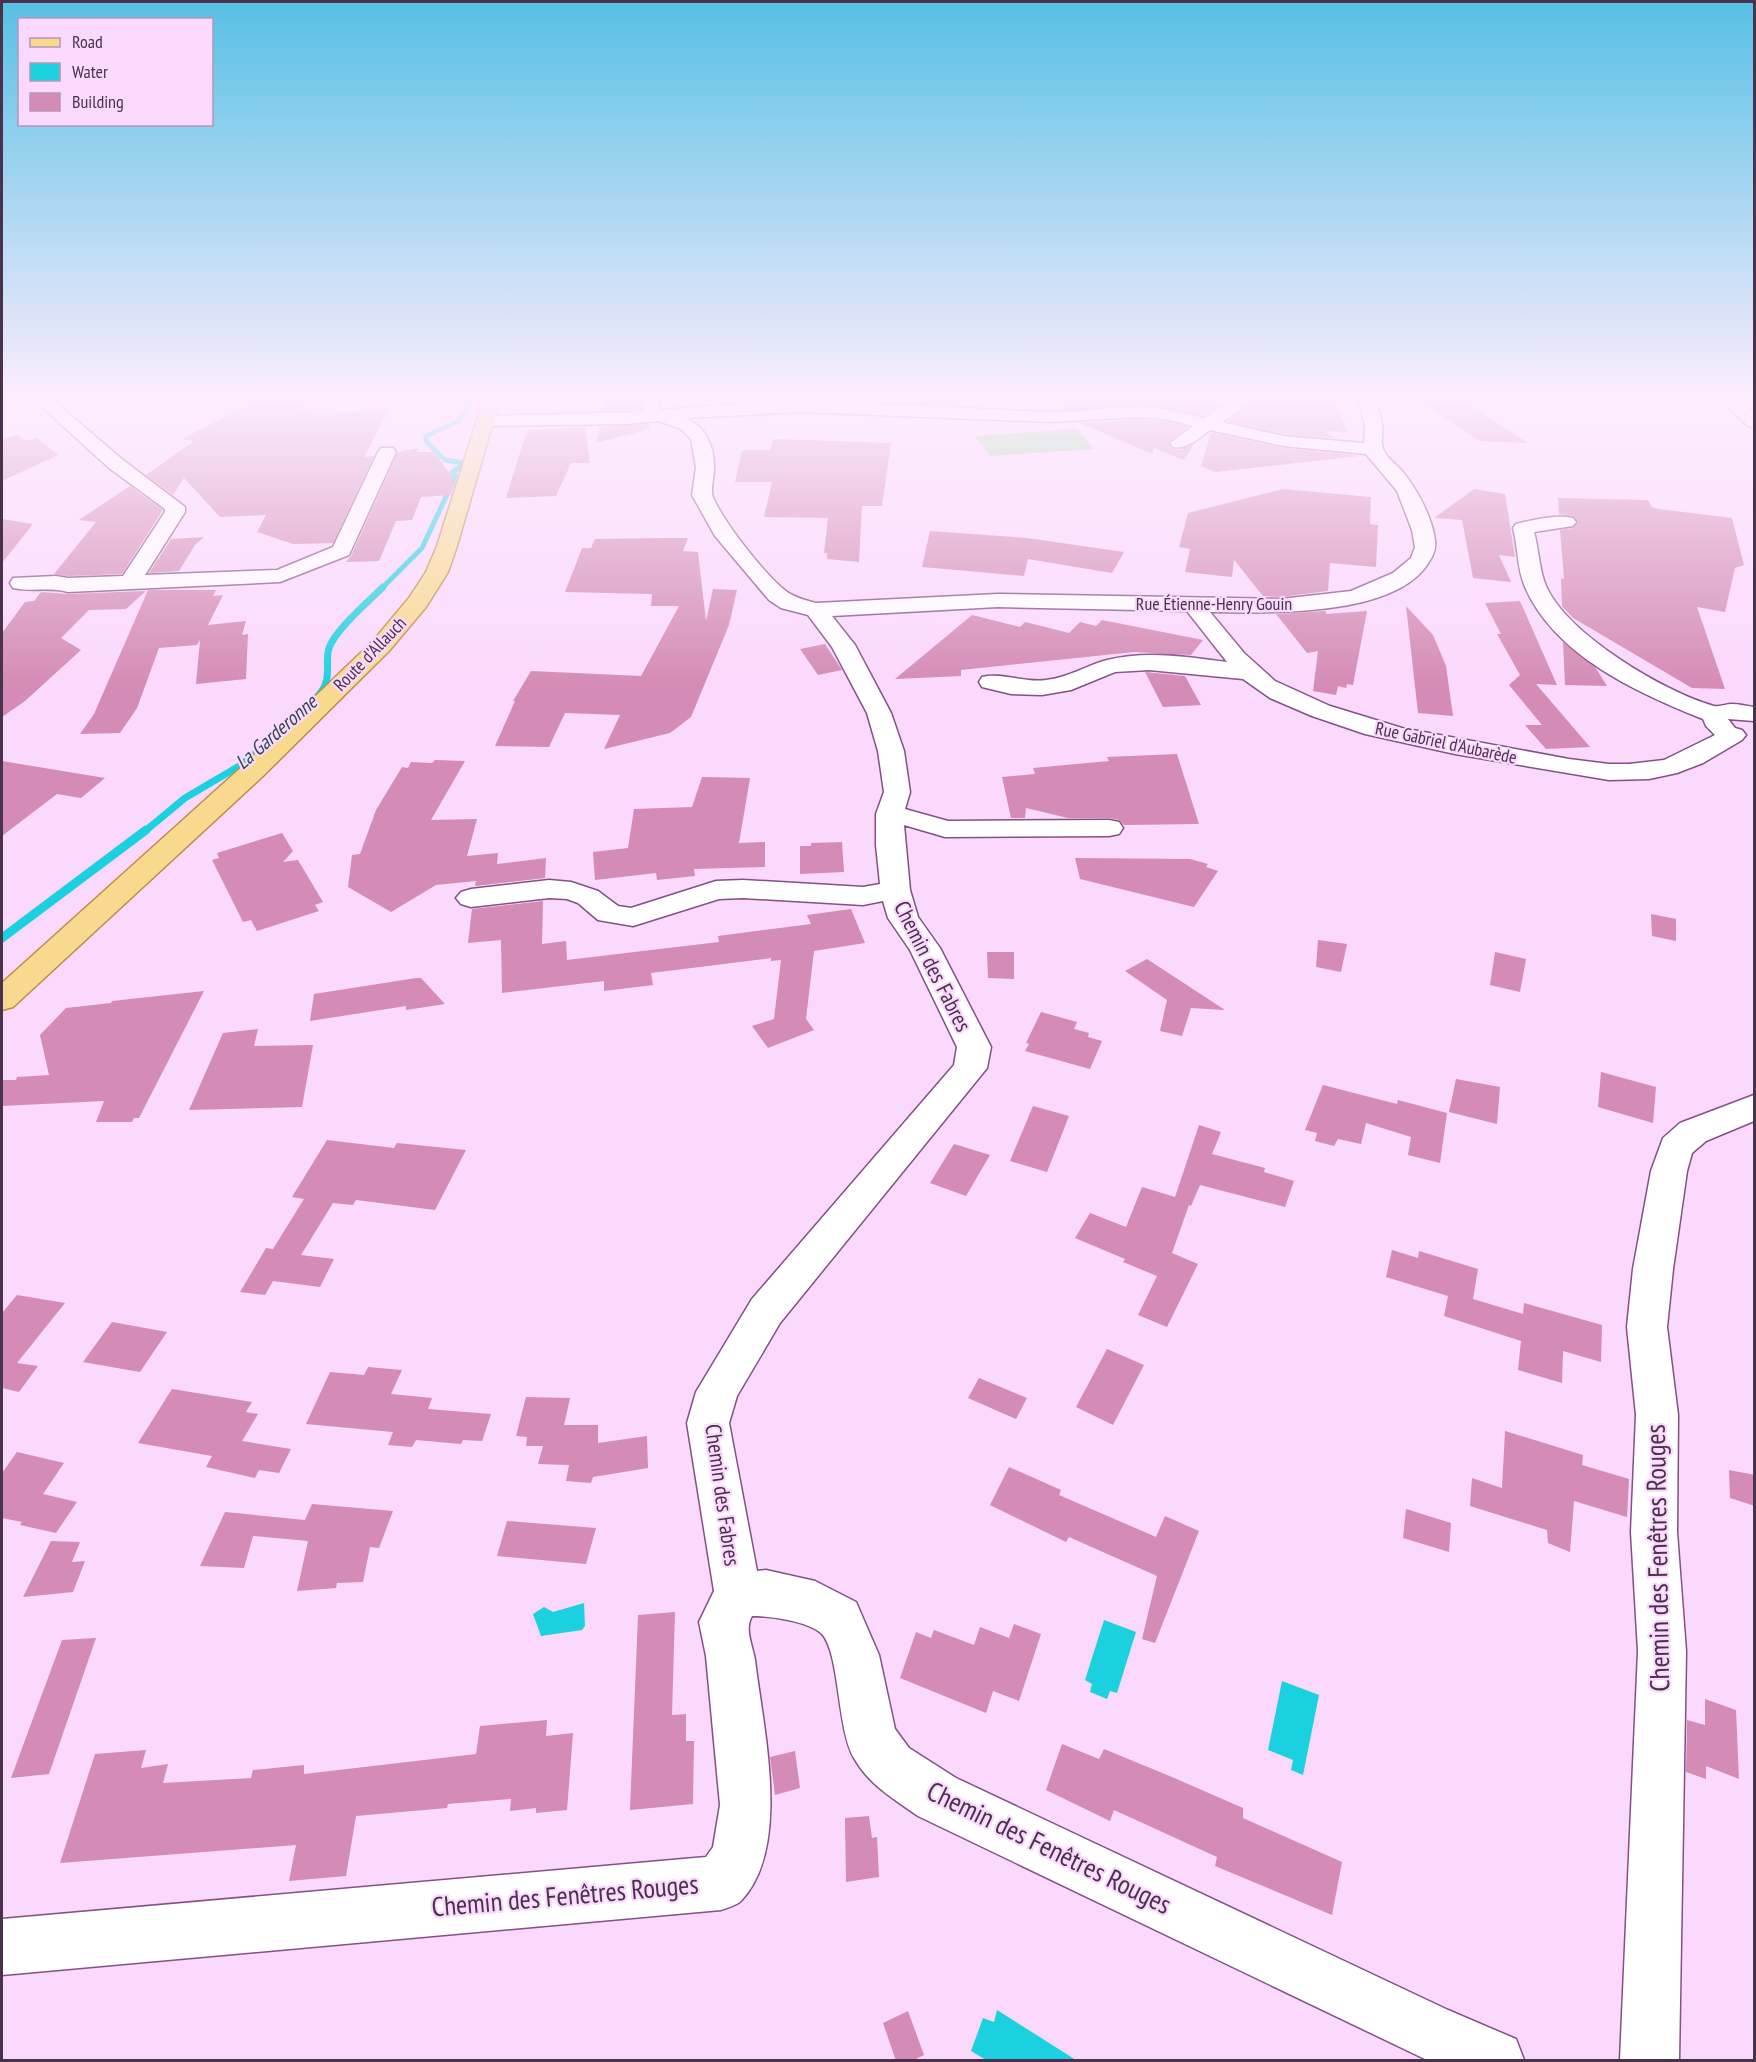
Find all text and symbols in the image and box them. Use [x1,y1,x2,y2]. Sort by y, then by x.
legend [18,18,213,126]
text: Road [72,30,103,53]
text: Water [72,60,108,83]
text: Building [72,90,124,113]
street label: Rue Étienne-Henry Gouin [1136,592,1292,615]
street label: Route d'Allauch [328,611,411,696]
water label: La Garderonne [230,688,324,775]
street label: Rue Gabriel d'Aubarède [1373,716,1519,769]
street label: Chemin des Fabres [888,896,978,1036]
street label: Chemin des Fabres [699,1422,747,1568]
street label: Chemin des Fenêtres Rouges [1638,1424,1676,1692]
street label: Chemin des Fenêtres Rouges [922,1773,1177,1921]
street label: Chemin des Fenêtres Rouges [430,1866,700,1924]

